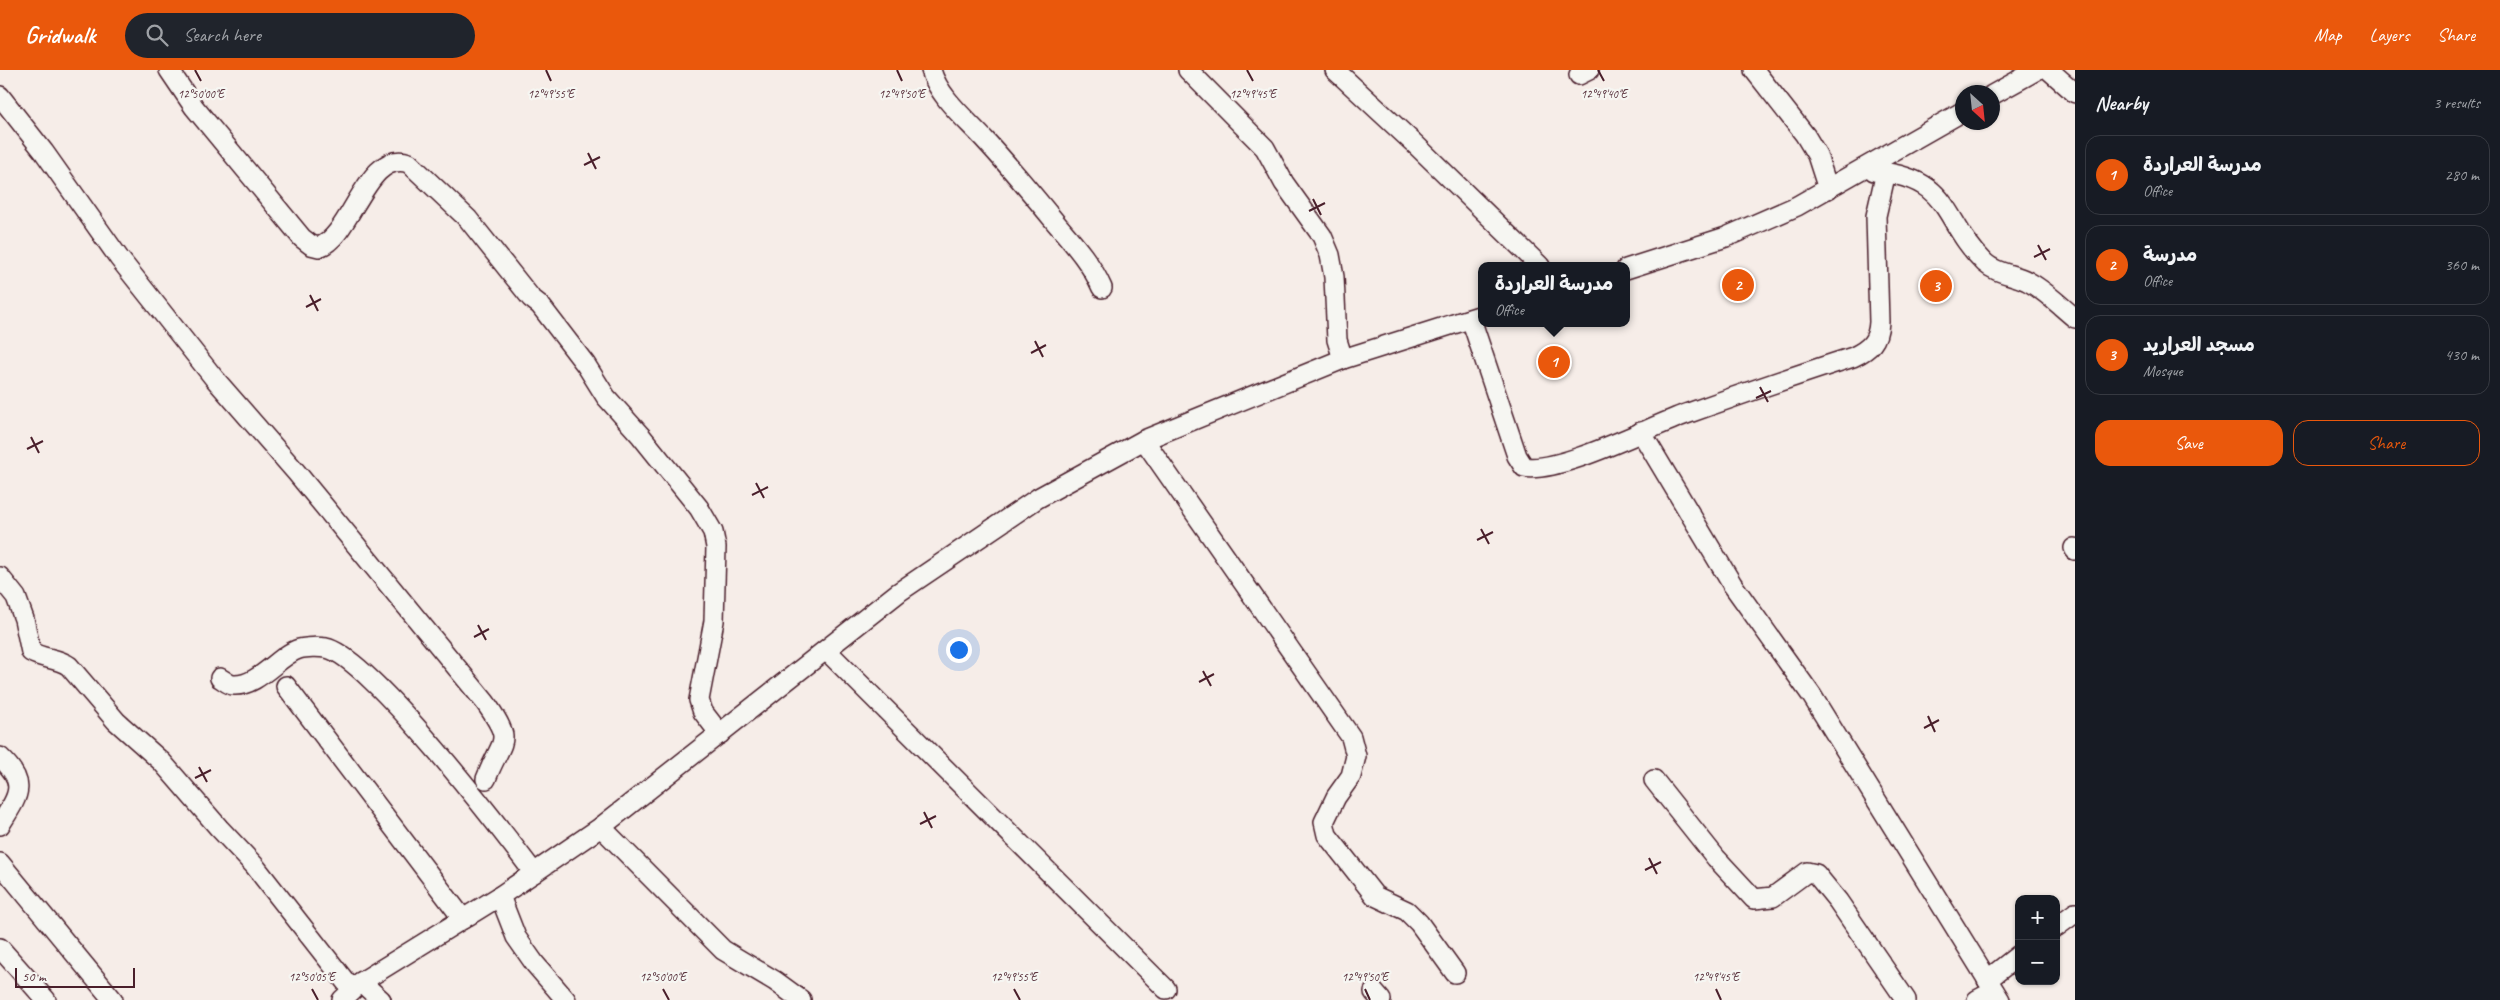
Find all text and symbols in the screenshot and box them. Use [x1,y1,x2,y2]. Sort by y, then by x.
search box [125,13,475,58]
text: Gridwalk [25,20,95,50]
icon: search [143,21,171,49]
text: Search here [183,23,261,47]
text: Map [2314,24,2342,46]
text: Layers [2370,24,2409,46]
text: Share [2437,24,2475,46]
north arrow [1955,85,2000,130]
text: 12°50'00"E [178,86,226,102]
text: 12°49'55"E [528,86,576,102]
text: 12°49'50"E [879,86,927,102]
text: 12°49'45"E [1230,86,1278,102]
text: 12°49'40"E [1581,86,1629,102]
text: Nearby [2095,90,2148,116]
text: 3 results [2433,93,2480,113]
text: مدرسة العراردة [2143,153,2262,177]
text: 1 [2108,165,2116,185]
text: 280 m [2445,165,2479,185]
text: Office [2143,181,2172,201]
text: مدرسة [2143,243,2197,267]
text: 2 [2108,255,2116,275]
text: 360 m [2445,255,2479,275]
popup [1478,262,1630,327]
pin: 2 [1722,266,1754,304]
pin: 3 [1920,267,1952,305]
text: Office [2143,271,2172,291]
text: مدرسة العراردة [1495,272,1613,296]
text: Office [1495,300,1524,320]
text: مسجد العراريد [2143,333,2255,357]
pin: 1 [1538,343,1570,381]
text: 3 [2108,345,2116,365]
text: 430 m [2445,345,2479,365]
text: Mosque [2143,361,2183,381]
button: Save [2095,420,2283,466]
button: Share [2293,420,2480,466]
your location [946,637,972,663]
map controls [2015,895,2060,985]
button: + [2015,895,2060,940]
button: − [2015,940,2060,985]
scale bar [15,965,135,988]
text: 50 m [22,968,46,985]
text: 12°50'05"E [289,969,337,985]
text: 12°50'00"E [640,969,688,985]
text: 12°49'55"E [991,969,1039,985]
text: 12°49'50"E [1342,969,1390,985]
text: 12°49'45"E [1693,969,1741,985]

